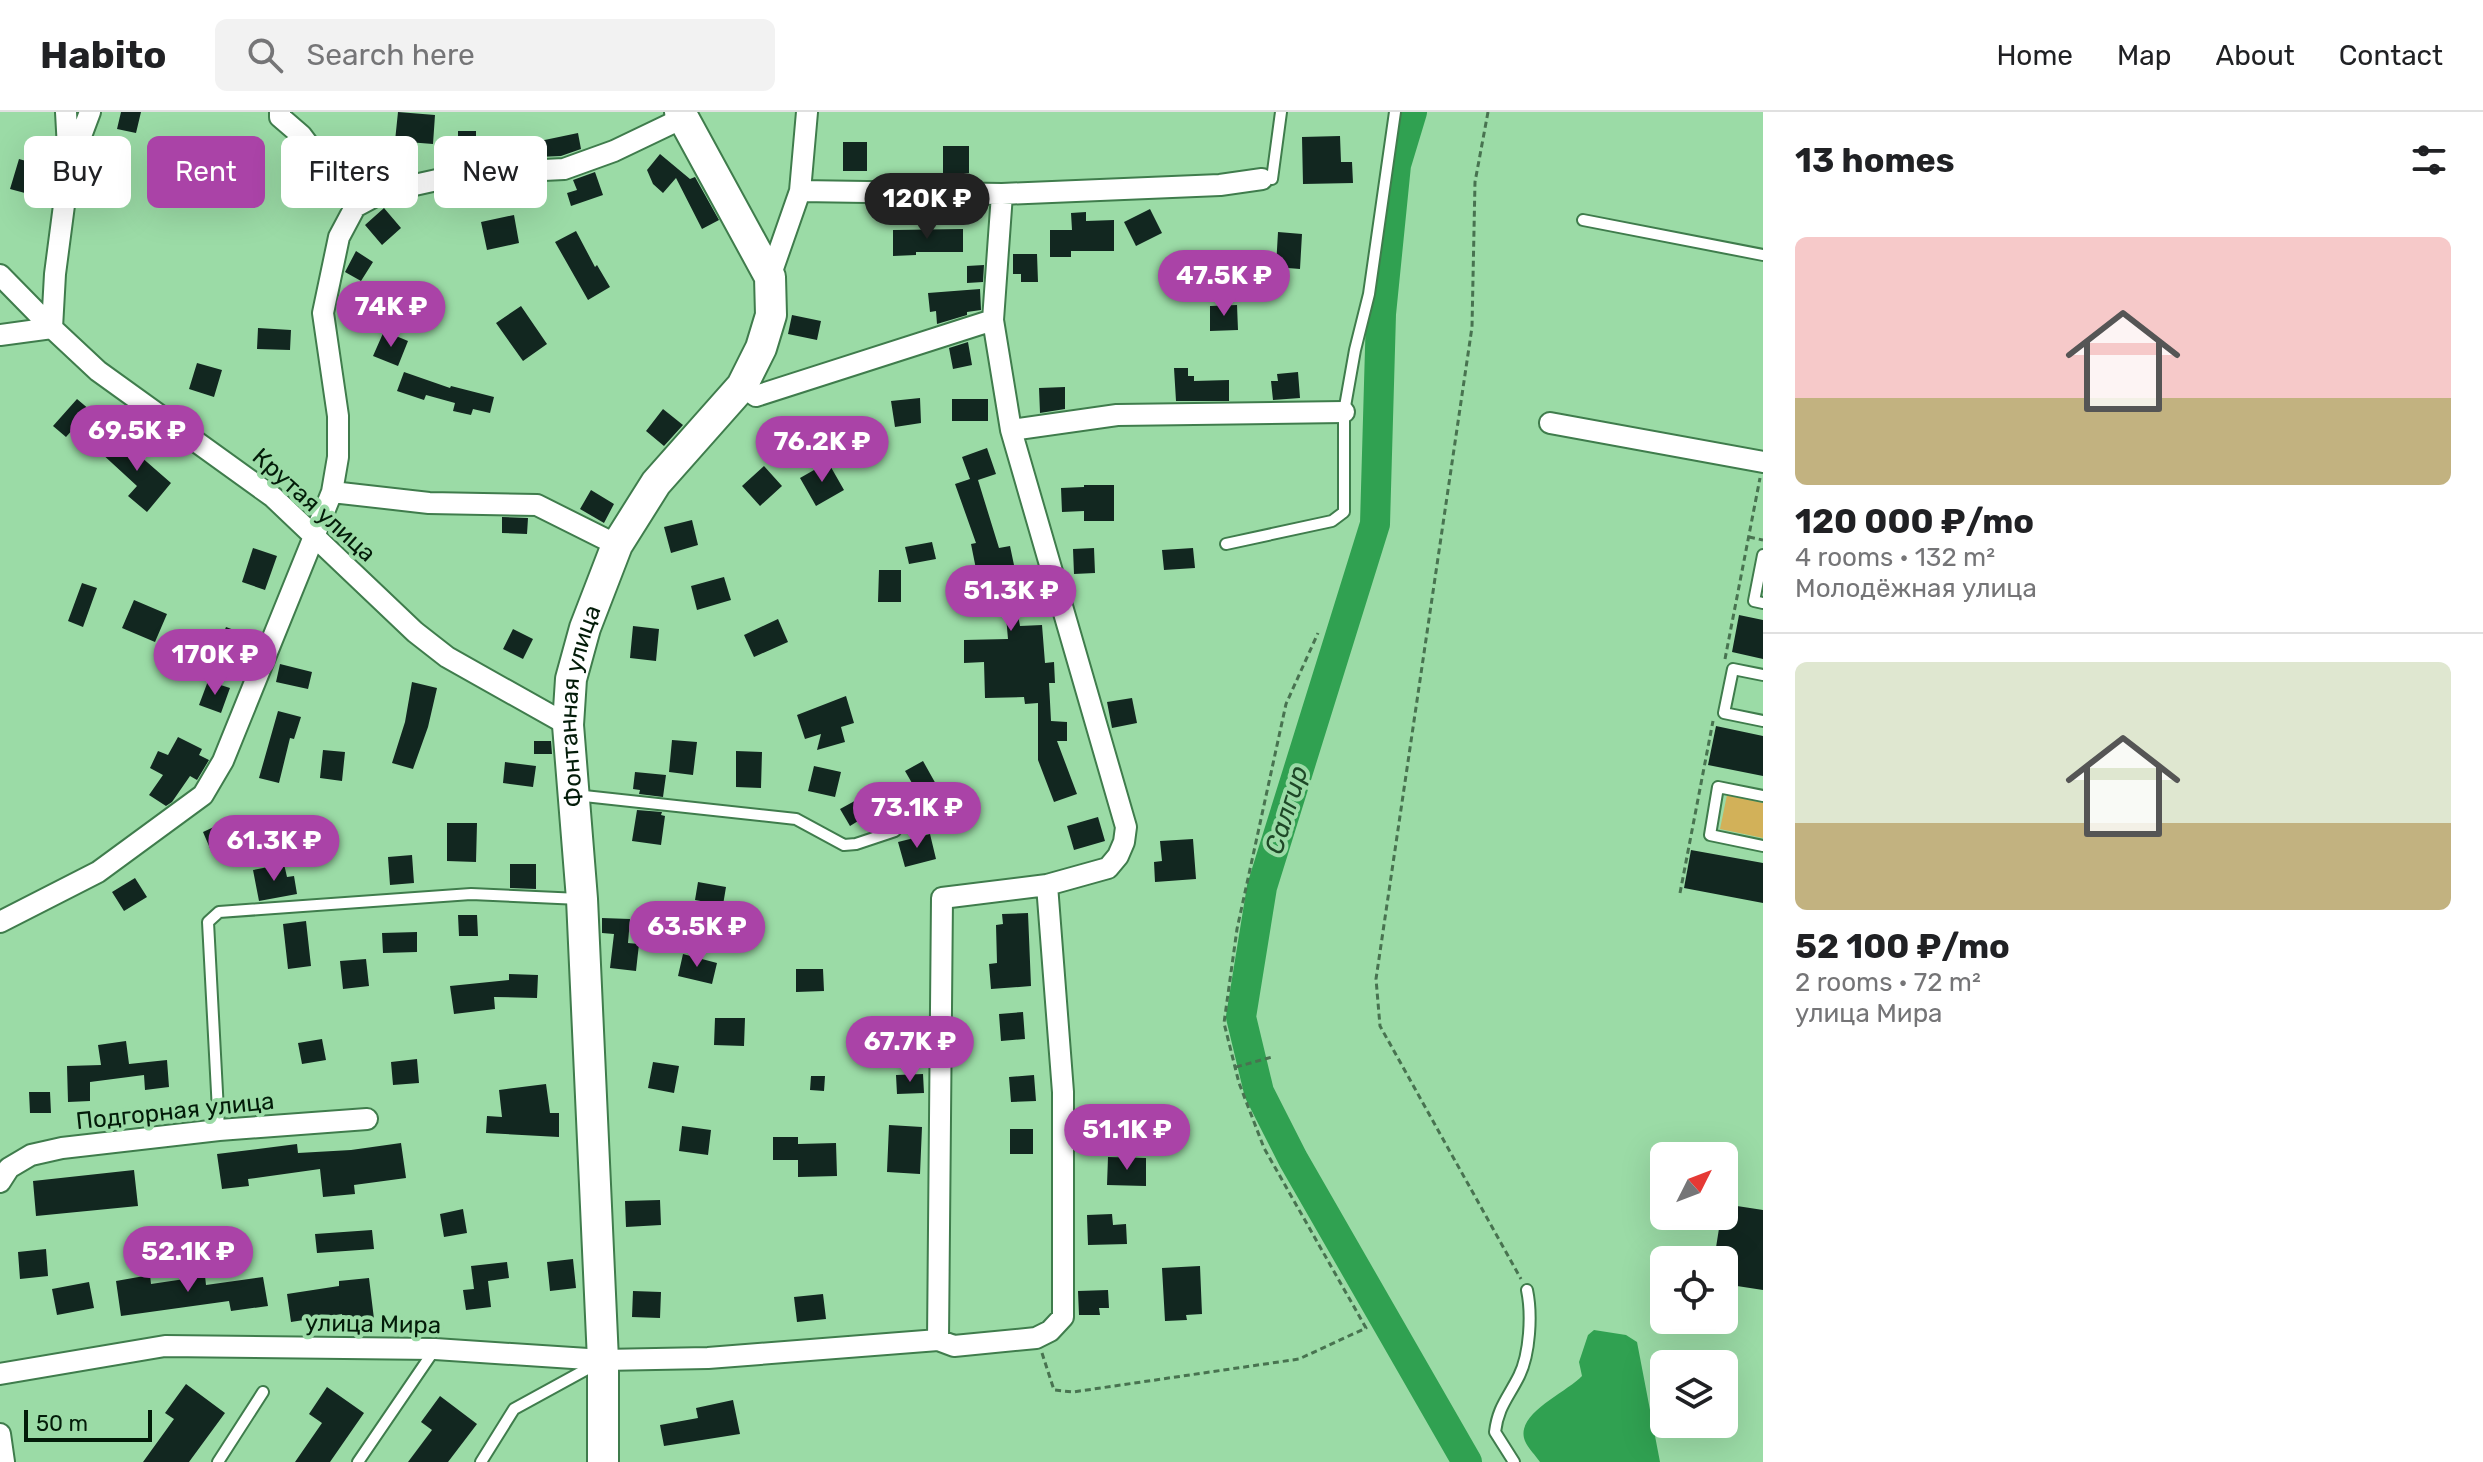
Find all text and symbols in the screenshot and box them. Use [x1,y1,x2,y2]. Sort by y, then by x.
search box [215,19,775,91]
text: Habito [40,32,167,78]
icon: search [243,33,287,77]
text: Search here [307,37,475,73]
text: Home [1996,39,2073,72]
text: Map [2117,39,2171,72]
text: About [2215,39,2295,72]
text: Contact [2339,39,2443,72]
chip: Buy [24,136,131,208]
chip: Rent [147,136,265,208]
chip: Filters [281,136,418,208]
chip: New [434,136,547,208]
icon: filters [2407,138,2451,182]
text: 13 homes [1795,140,1955,181]
pin: 120K ₽ [862,173,992,241]
text: 120K ₽ [883,183,971,214]
pin: 47.5K ₽ [1150,250,1298,318]
text: 47.5K ₽ [1176,260,1272,291]
pin: 74K ₽ [335,281,447,349]
icon: home [2051,289,2195,433]
text: 74K ₽ [354,291,428,322]
pin: 69.5K ₽ [63,405,211,473]
text: 69.5K ₽ [88,415,186,446]
pin: 76.2K ₽ [748,416,896,484]
text: 76.2K ₽ [774,426,870,457]
street label: Крутая улица [247,442,381,568]
text: 120 000 ₽/mo [1795,501,2034,542]
text: 4 rooms · 132 m² [1795,542,1995,573]
pin: 51.3K ₽ [937,565,1085,633]
text: Молодёжная улица [1795,573,2037,604]
text: 51.3K ₽ [963,575,1059,606]
street label: Фонтанная улица [554,601,607,808]
pin: 170K ₽ [150,629,280,697]
text: 170K ₽ [172,639,258,670]
icon: home [2051,714,2195,858]
water label: Салгир [1259,762,1315,858]
pin: 73.1K ₽ [843,782,991,850]
text: 73.1K ₽ [871,792,963,823]
pin: 61.3K ₽ [200,815,348,883]
text: 61.3K ₽ [226,825,322,856]
pin: 63.5K ₽ [623,901,771,969]
text: 63.5K ₽ [647,911,747,942]
text: 52 100 ₽/mo [1795,926,2010,967]
text: 2 rooms · 72 m² [1795,967,1981,998]
text: улица Мира [1795,998,1942,1029]
pin: 67.7K ₽ [836,1016,984,1084]
text: 67.7K ₽ [864,1026,956,1057]
street label: Подгорная улица [74,1087,276,1135]
pin: 51.1K ₽ [1053,1104,1201,1172]
text: 51.1K ₽ [1082,1114,1172,1145]
north arrow [1650,1142,1738,1230]
map controls [1650,1142,1738,1438]
pin: 52.1K ₽ [114,1226,262,1294]
text: 52.1K ₽ [141,1236,235,1267]
button: locate [1650,1246,1738,1334]
street label: улица Мира [305,1309,441,1339]
button: layers [1650,1350,1738,1438]
scale bar [24,1406,152,1442]
text: 50 m [36,1410,88,1437]

